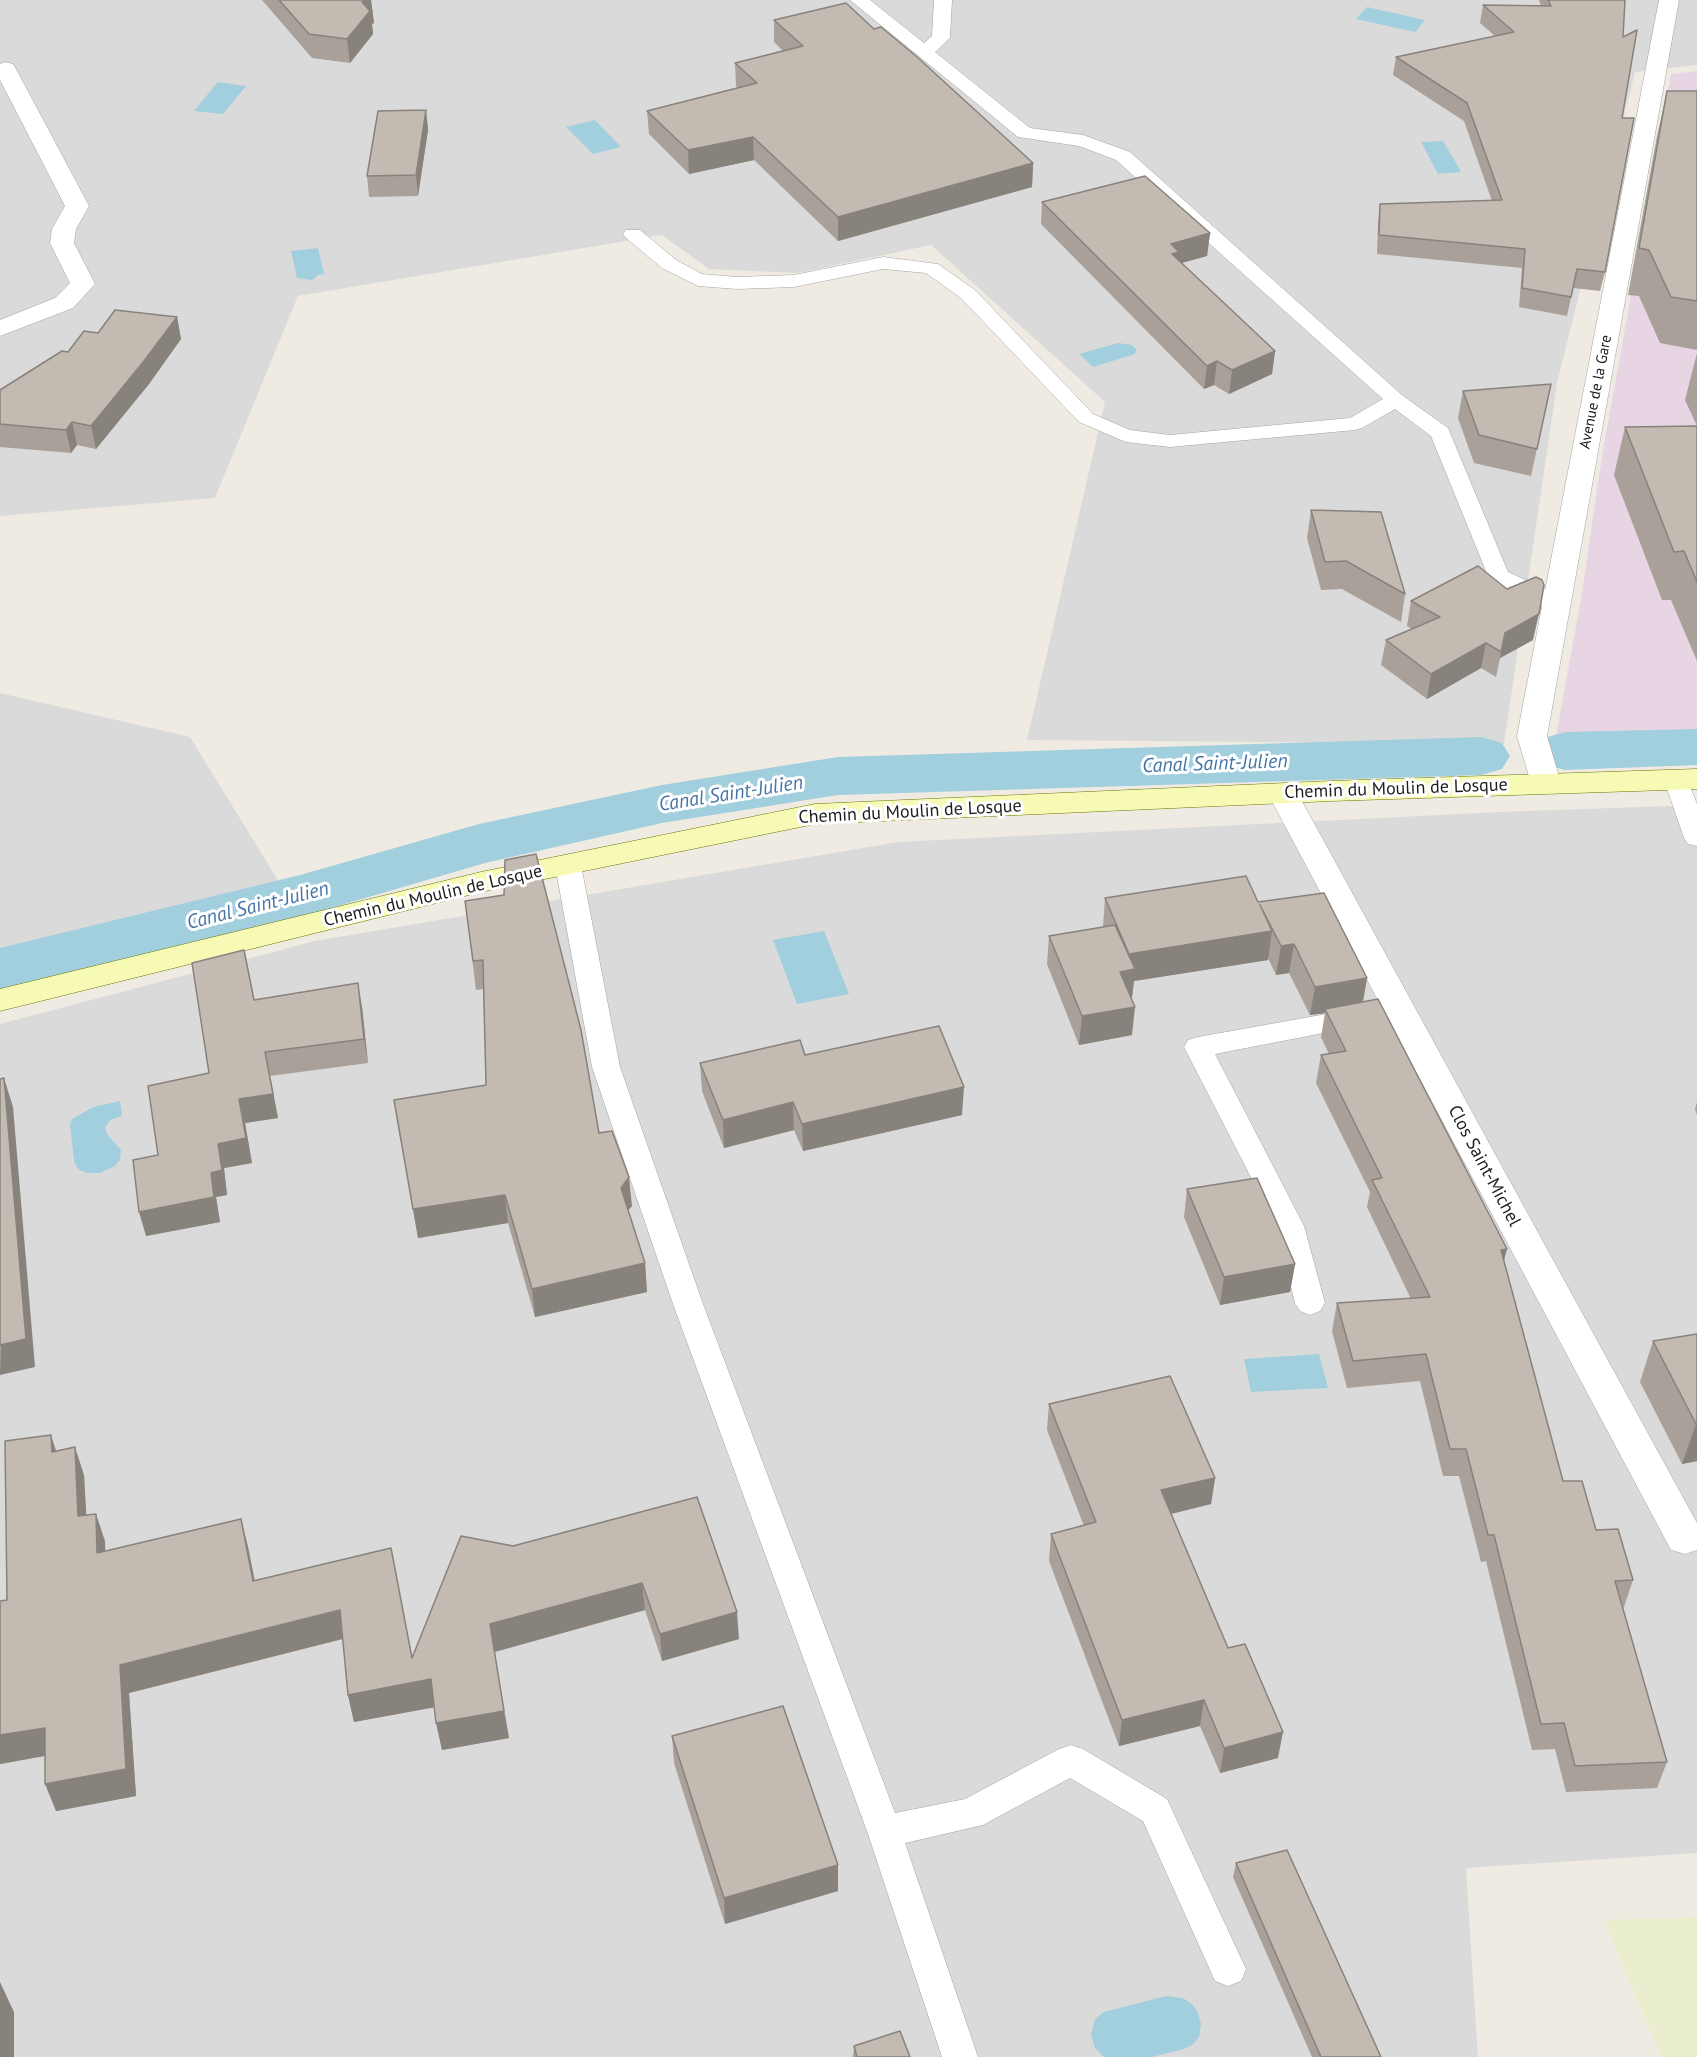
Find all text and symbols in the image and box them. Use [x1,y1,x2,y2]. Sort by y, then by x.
street label: Avenue de la Gare [1576,333,1616,451]
water label: Canal Saint-Julien [1142,749,1288,779]
water label: Canal Saint-Julien [657,771,805,817]
street label: Chemin du Moulin de Losque [1284,774,1508,804]
street label: Chemin du Moulin de Losque [798,795,1022,829]
street label: Chemin du Moulin de Losque [322,860,544,932]
water label: Canal Saint-Julien [185,877,331,935]
street label: Clos Saint-Michel [1443,1102,1525,1230]

